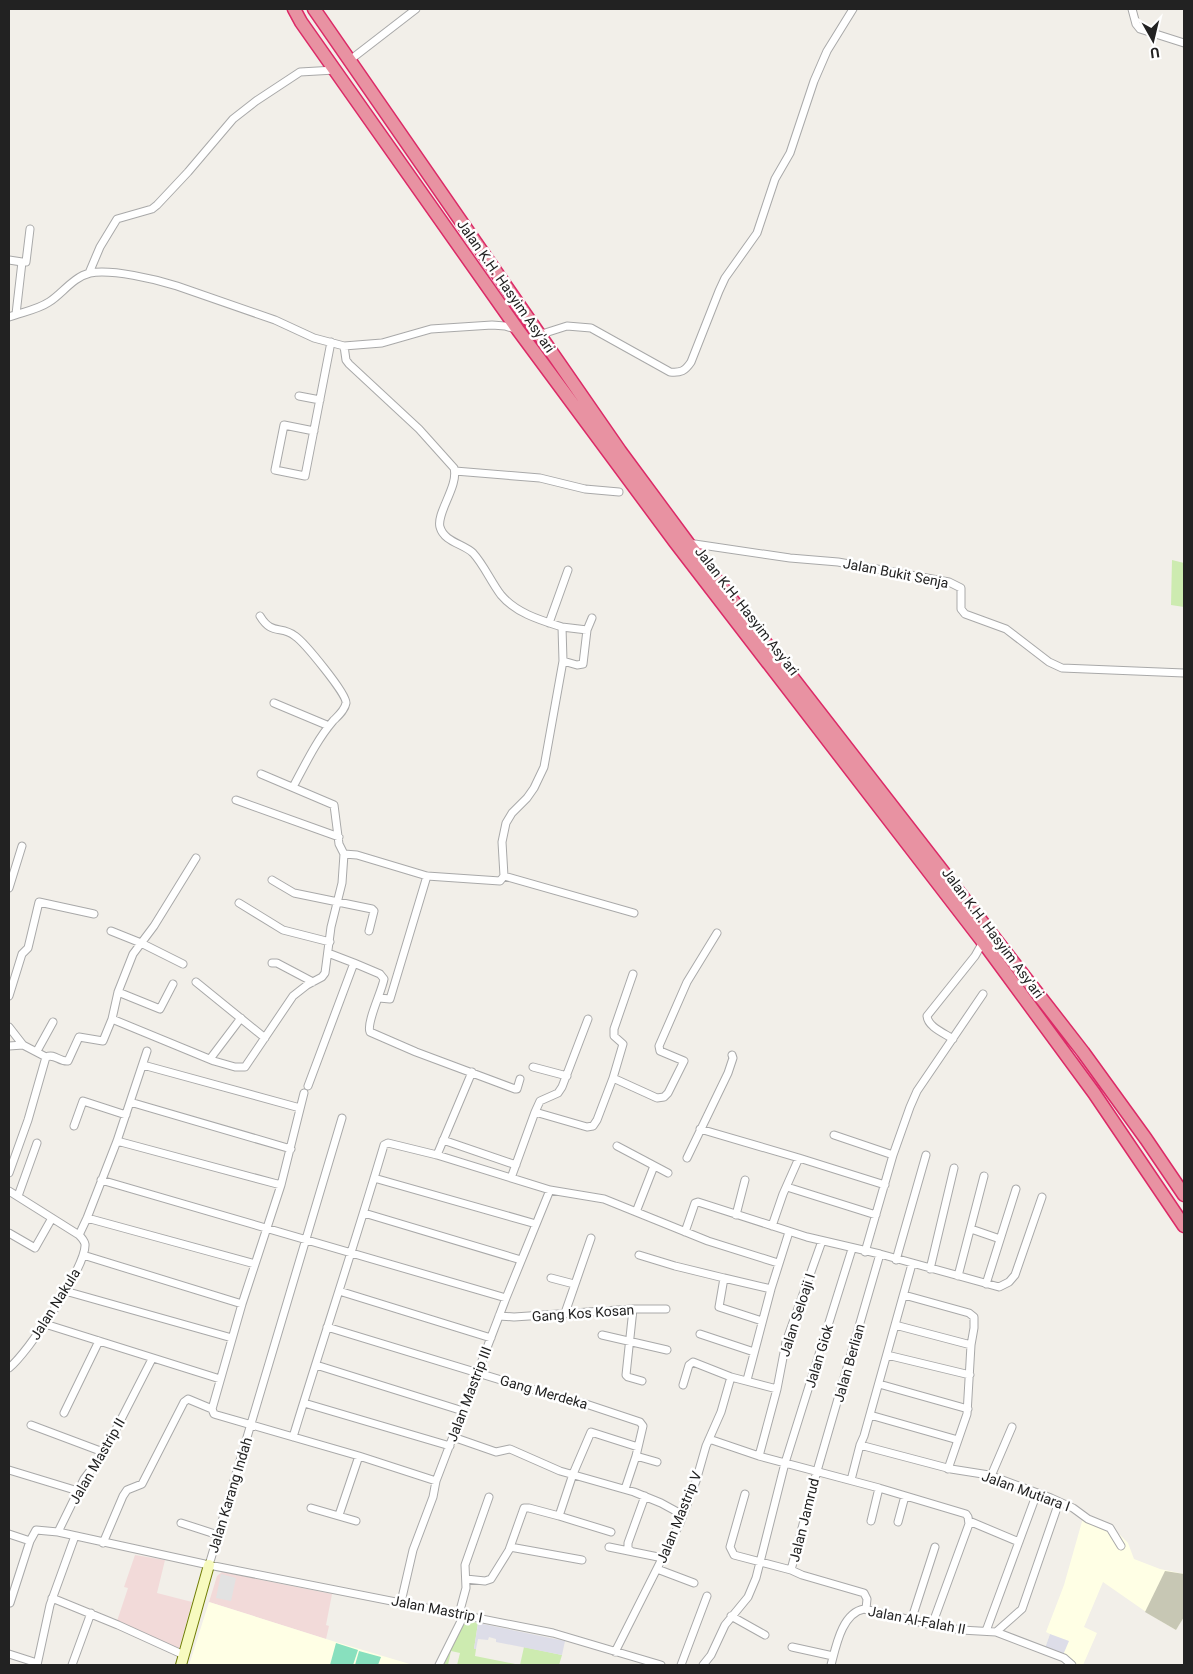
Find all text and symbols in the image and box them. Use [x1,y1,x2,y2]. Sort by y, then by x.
north arrow [1128,15,1178,65]
text: U [1149,44,1160,61]
street label: Jalan K.H. Hasyim Asy'ari [454,216,558,356]
street label: Jalan K.H. Hasyim Asy'ari [692,544,802,678]
street label: Jalan Bukit Senja [842,555,950,591]
street label: Jalan K.H. Hasyim Asy'ari [939,865,1047,1001]
street label: Jalan Nakula [27,1265,83,1343]
street label: Jalan Seloaji I [776,1271,818,1359]
street label: Gang Kos Kosan [531,1301,635,1325]
street label: Jalan Giok [802,1321,837,1390]
street label: Jalan Berlian [830,1322,868,1404]
street label: Jalan Mastrip III [444,1344,494,1444]
street label: Gang Merdeka [498,1372,590,1412]
street label: Jalan Mastrip II [66,1415,128,1507]
street label: Jalan Karang Indah [205,1435,255,1555]
street label: Jalan Mutiara I [980,1468,1072,1514]
street label: Jalan Mastrip V [653,1469,705,1565]
street label: Jalan Jamrud [786,1477,822,1563]
street label: Jalan Mastrip I [390,1592,484,1626]
street label: Jalan Al-Falah II [867,1603,967,1637]

